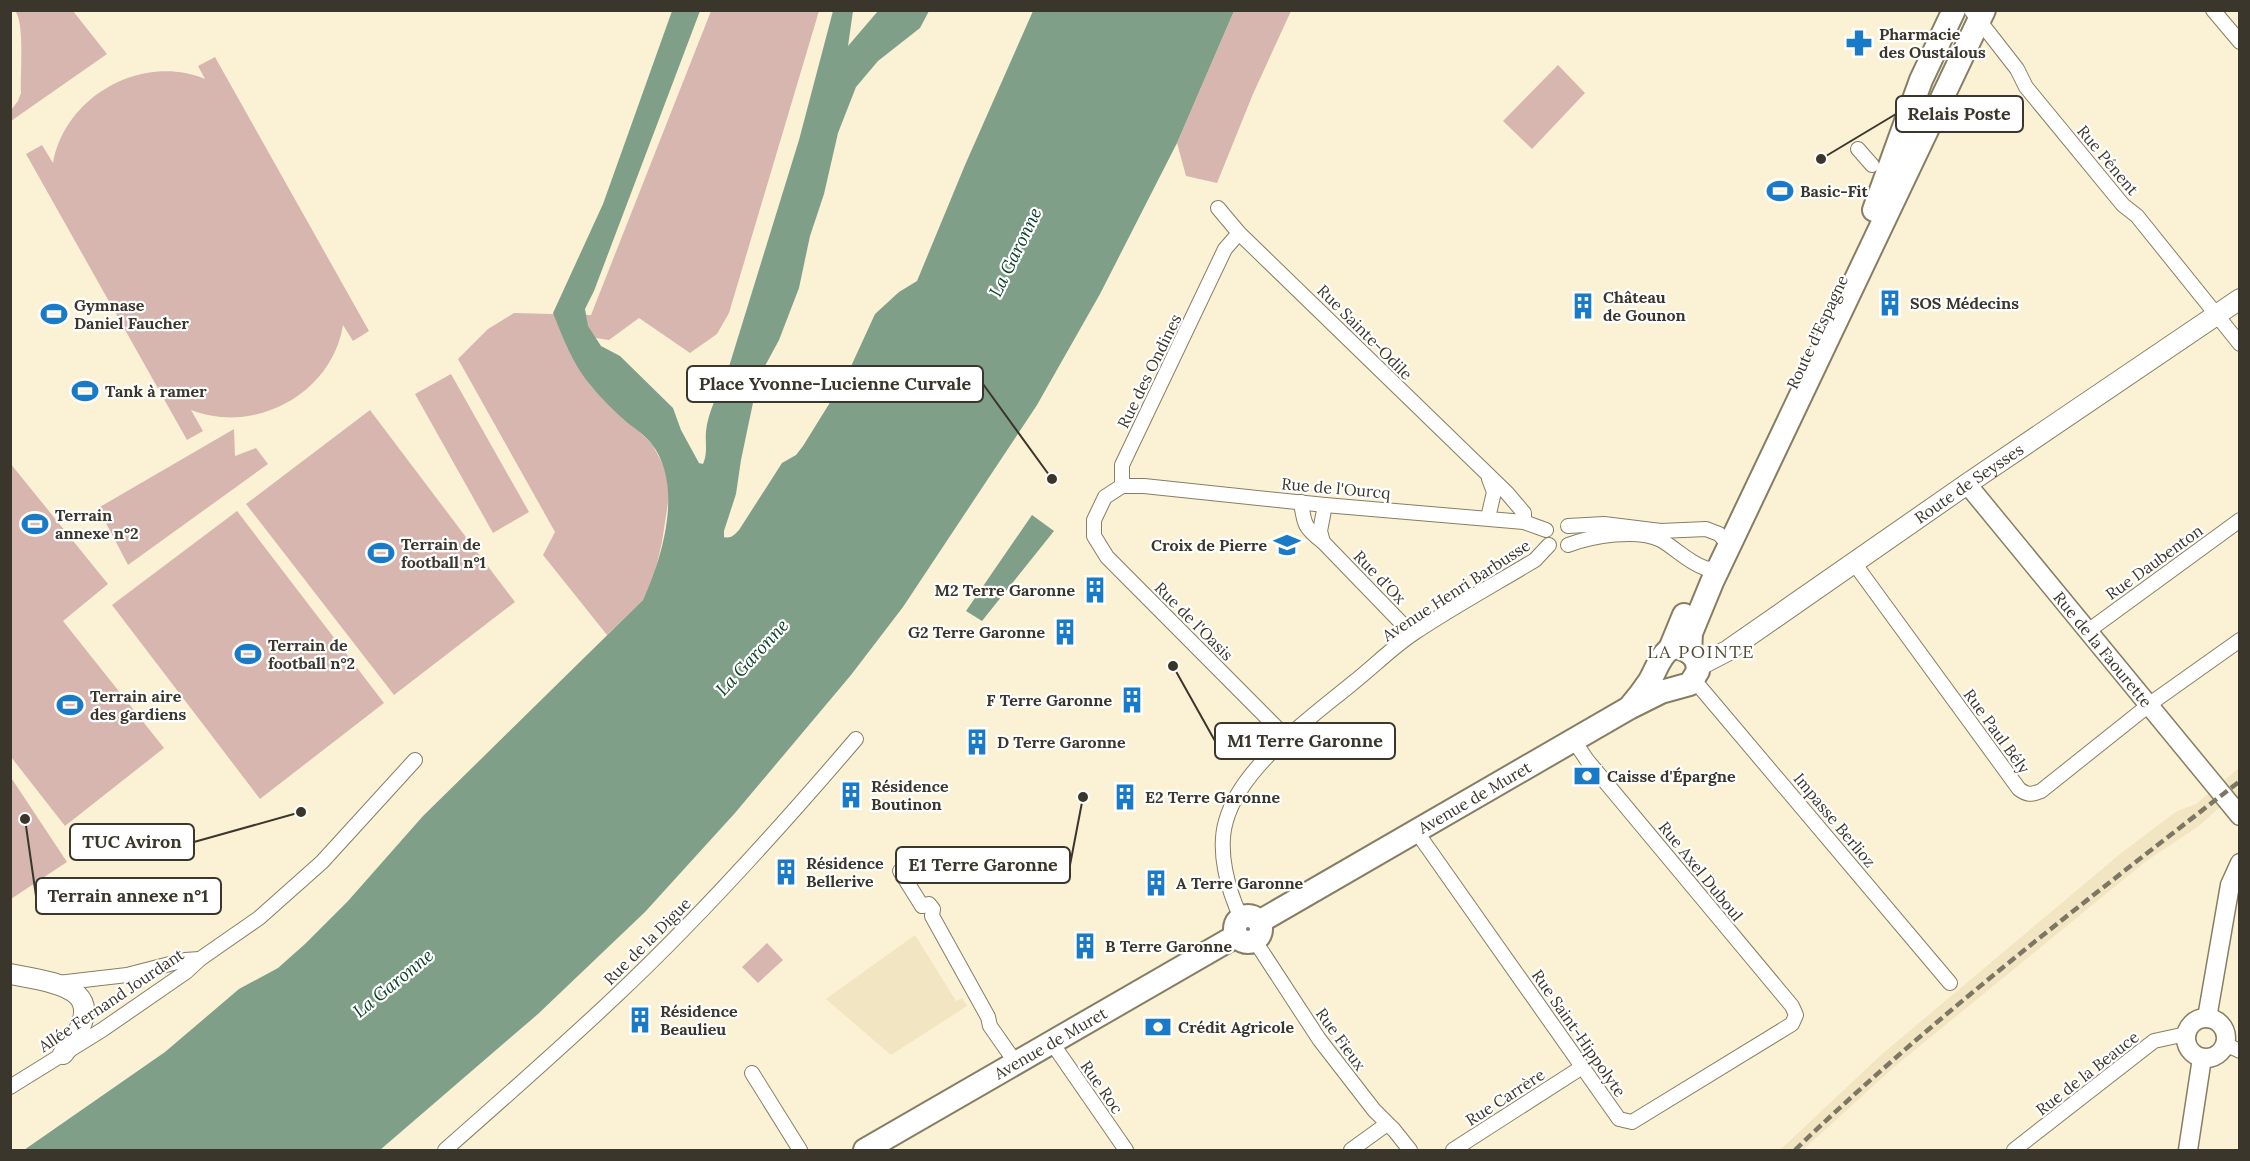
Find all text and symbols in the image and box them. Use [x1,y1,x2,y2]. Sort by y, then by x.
place label: Pharmacie des Oustalous [1879,24,1986,62]
pharmacy icon: Pharmacie des Oustalous [1844,28,1874,58]
callout: Relais Poste [1896,96,2023,132]
text: Relais Poste [1907,102,2011,125]
street label: Rue Pénent [2073,121,2143,200]
sports icon: Basic-Fit [1765,176,1795,206]
place label: Basic-Fit [1800,181,1869,201]
water label: La Garonne [984,204,1046,300]
street label: Route d'Espagne [1782,272,1852,392]
street label: Rue Sainte-Odile [1313,280,1417,384]
place label: Château de Gounon [1603,287,1686,325]
building icon: SOS Médecins [1875,288,1905,318]
building icon: Château de Gounon [1568,291,1598,321]
place label: SOS Médecins [1910,293,2019,313]
place label: Gymnase Daniel Faucher [74,295,189,333]
sports icon: Gymnase Daniel Faucher [39,299,69,329]
street label: Rue des Ondines [1113,311,1185,431]
callout: Place Yvonne-Lucienne Curvale [687,366,983,402]
text: Place Yvonne-Lucienne Curvale [699,372,972,395]
sports icon: Tank à ramer [70,376,100,406]
place label: Tank à ramer [105,381,207,401]
street label: Route de Seysses [1911,439,2027,528]
street label: Rue de l'Ourcq [1281,473,1391,503]
place label: Terrain annexe n°2 [55,505,139,543]
sports icon: Terrain annexe n°2 [20,509,50,539]
street label: Rue Daubenton [2102,520,2207,604]
school or university icon: Croix de Pierre [1272,530,1302,560]
place label: Terrain de football n°1 [401,534,486,572]
place label: Croix de Pierre [1151,535,1267,555]
street label: Avenue Henri Barbusse [1378,535,1534,646]
sports icon: Terrain de football n°1 [366,538,396,568]
street label: Rue d'Ox [1350,546,1411,608]
building icon: M2 Terre Garonne [1080,575,1110,605]
street label: Rue de l'Oasis [1151,578,1237,664]
place label: M2 Terre Garonne [934,580,1075,600]
street label: Rue de la Faourette [2050,587,2157,711]
water label: La Garonne [711,614,793,700]
building icon: G2 Terre Garonne [1050,617,1080,647]
place label: G2 Terre Garonne [908,622,1045,642]
place label: Terrain de football n°2 [268,635,355,673]
sports icon: Terrain de football n°2 [233,639,263,669]
district label: LA POINTE [1647,640,1755,663]
building icon: F Terre Garonne [1117,685,1147,715]
street label: Rue Paul Bély [1960,685,2035,778]
place label: Terrain aire des gardiens [90,686,186,724]
sports icon: Terrain aire des gardiens [55,690,85,720]
place label: F Terre Garonne [986,690,1112,710]
callout: M1 Terre Garonne [1215,723,1395,759]
building icon: D Terre Garonne [962,727,992,757]
text: M1 Terre Garonne [1227,729,1383,752]
place label: D Terre Garonne [997,732,1126,752]
street label: Avenue de Muret [1414,757,1535,838]
bank icon: Caisse d'Épargne [1572,761,1602,791]
place label: Caisse d'Épargne [1607,766,1736,786]
street label: Impasse Berlioz [1790,769,1880,871]
place label: Résidence Boutinon [871,776,949,814]
building icon: Résidence Boutinon [836,780,866,810]
building icon: E2 Terre Garonne [1110,782,1140,812]
place label: E2 Terre Garonne [1145,787,1280,807]
street label: Rue Axel Duboul [1655,817,1747,925]
callout: TUC Aviron [70,824,194,860]
text: TUC Aviron [82,830,182,853]
callout: E1 Terre Garonne [896,847,1070,883]
place label: Résidence Bellerive [806,853,884,891]
text: E1 Terre Garonne [908,853,1058,876]
building icon: Résidence Bellerive [771,857,801,887]
building icon: A Terre Garonne [1141,868,1171,898]
place label: A Terre Garonne [1176,873,1304,893]
callout: Terrain annexe n°1 [36,878,221,914]
text: Terrain annexe n°1 [48,884,208,907]
street label: Rue de la Digue [599,893,695,989]
building icon: B Terre Garonne [1070,931,1100,961]
place label: B Terre Garonne [1105,936,1232,956]
street label: Allée Fernand Jourdant [34,943,188,1057]
water label: La Garonne [348,944,438,1022]
street label: Rue Saint-Hippolyte [1528,966,1631,1101]
place label: Résidence Beaulieu [660,1001,738,1039]
street label: Avenue de Muret [990,1002,1111,1084]
street label: Rue Fieux [1312,1004,1371,1075]
building icon: Résidence Beaulieu [625,1005,655,1035]
bank icon: Crédit Agricole [1143,1012,1173,1042]
place label: Crédit Agricole [1178,1017,1294,1037]
street label: Rue de la Beauce [2032,1026,2143,1119]
street label: Rue Roc [1077,1057,1127,1117]
street label: Rue Carrère [1462,1064,1548,1130]

